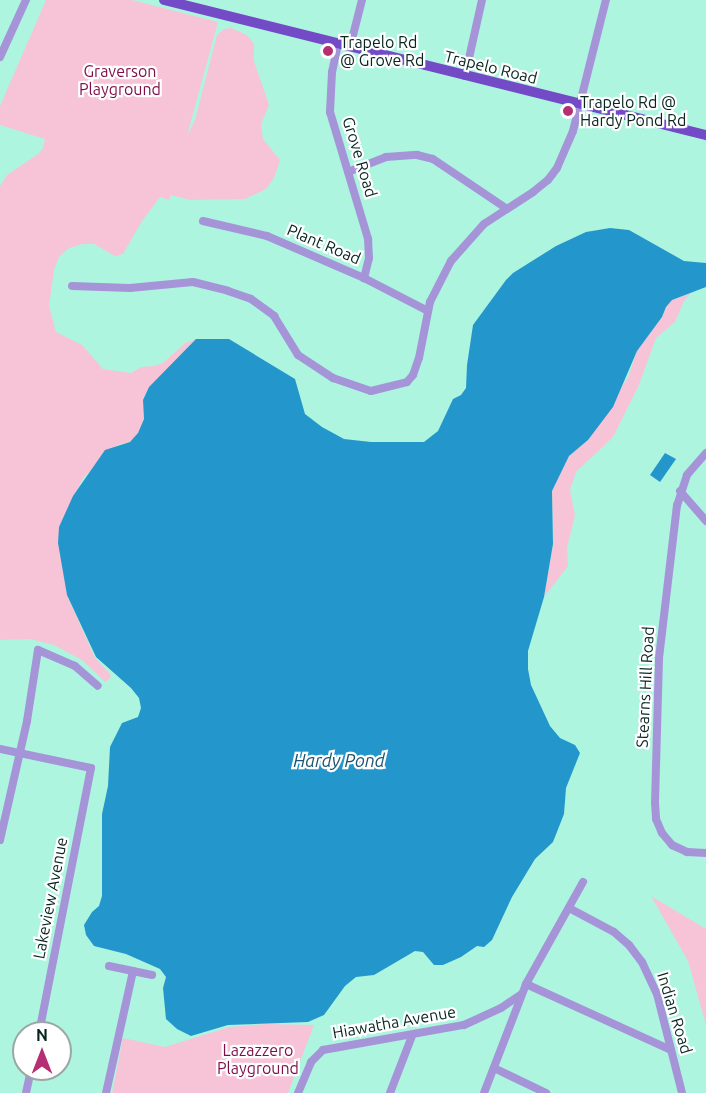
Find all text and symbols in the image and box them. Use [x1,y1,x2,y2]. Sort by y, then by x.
place label: Trapelo Rd @ Grove Rd [340,32,424,70]
marker: Trapelo Rd @ Grove Rd [321,44,335,58]
street label: Trapelo Road [443,46,539,88]
park label: Graverson Playground [79,61,161,99]
place label: Trapelo Rd @ Hardy Pond Rd [580,92,686,130]
marker: Trapelo Rd @ Hardy Pond Rd [561,104,575,118]
street label: Grove Road [339,114,381,200]
street label: Plant Road [284,220,364,268]
street label: Stearns Hill Road [632,626,658,748]
water label: Hardy Pond [293,749,385,771]
street label: Lakeview Avenue [29,836,71,960]
street label: Indian Road [653,970,697,1056]
street label: Hiawatha Avenue [331,1002,457,1042]
north arrow [12,1021,72,1081]
text: N [36,1026,48,1044]
park label: Lazazzero Playground [217,1040,299,1078]

